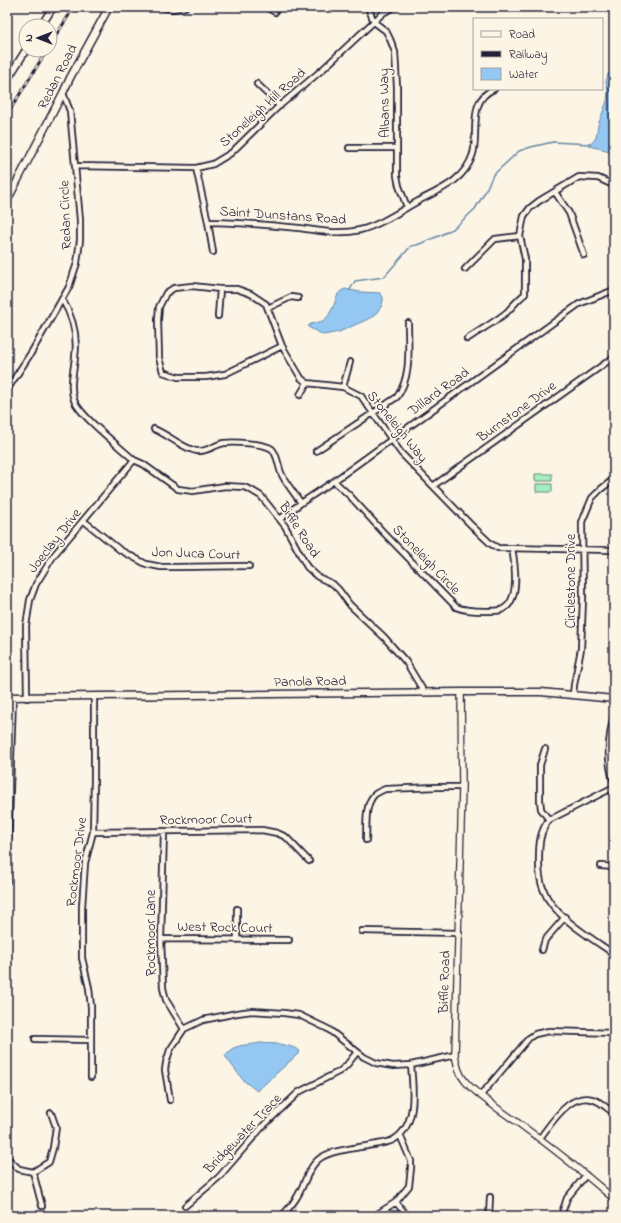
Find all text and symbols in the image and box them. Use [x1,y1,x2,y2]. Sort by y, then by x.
north arrow [18,18,58,58]
legend [473,18,603,90]
text: Road [509,26,535,44]
text: N [21,34,37,42]
street label: Redan Road [33,41,83,113]
text: Railway [509,46,548,65]
street label: Stoneleigh Hill Road [215,63,312,154]
text: Water [509,66,538,84]
street label: Albans Way [374,68,397,138]
street label: Redan Circle [54,179,78,250]
street label: Saint Dunstans Road [219,201,347,231]
street label: Dillard Road [403,362,474,422]
street label: Burnstone Drive [472,376,562,449]
street label: Stoneleigh Way [361,386,433,468]
street label: Biffle Road [273,497,325,562]
street label: Joeclay Drive [23,504,88,578]
street label: Stoneleigh Circle [386,520,466,601]
street label: Circlestone Drive [561,533,582,628]
street label: Jon Juca Court [151,542,241,566]
street label: Panola Road [274,671,347,693]
street label: Rockmoor Court [160,809,253,831]
street label: Rockmoor Drive [61,815,93,908]
street label: Rockmoor Lane [141,889,162,976]
street label: West Rock Court [177,917,273,939]
street label: Biffle Road [433,950,457,1015]
street label: Bridgewater Trace [198,1089,288,1180]

